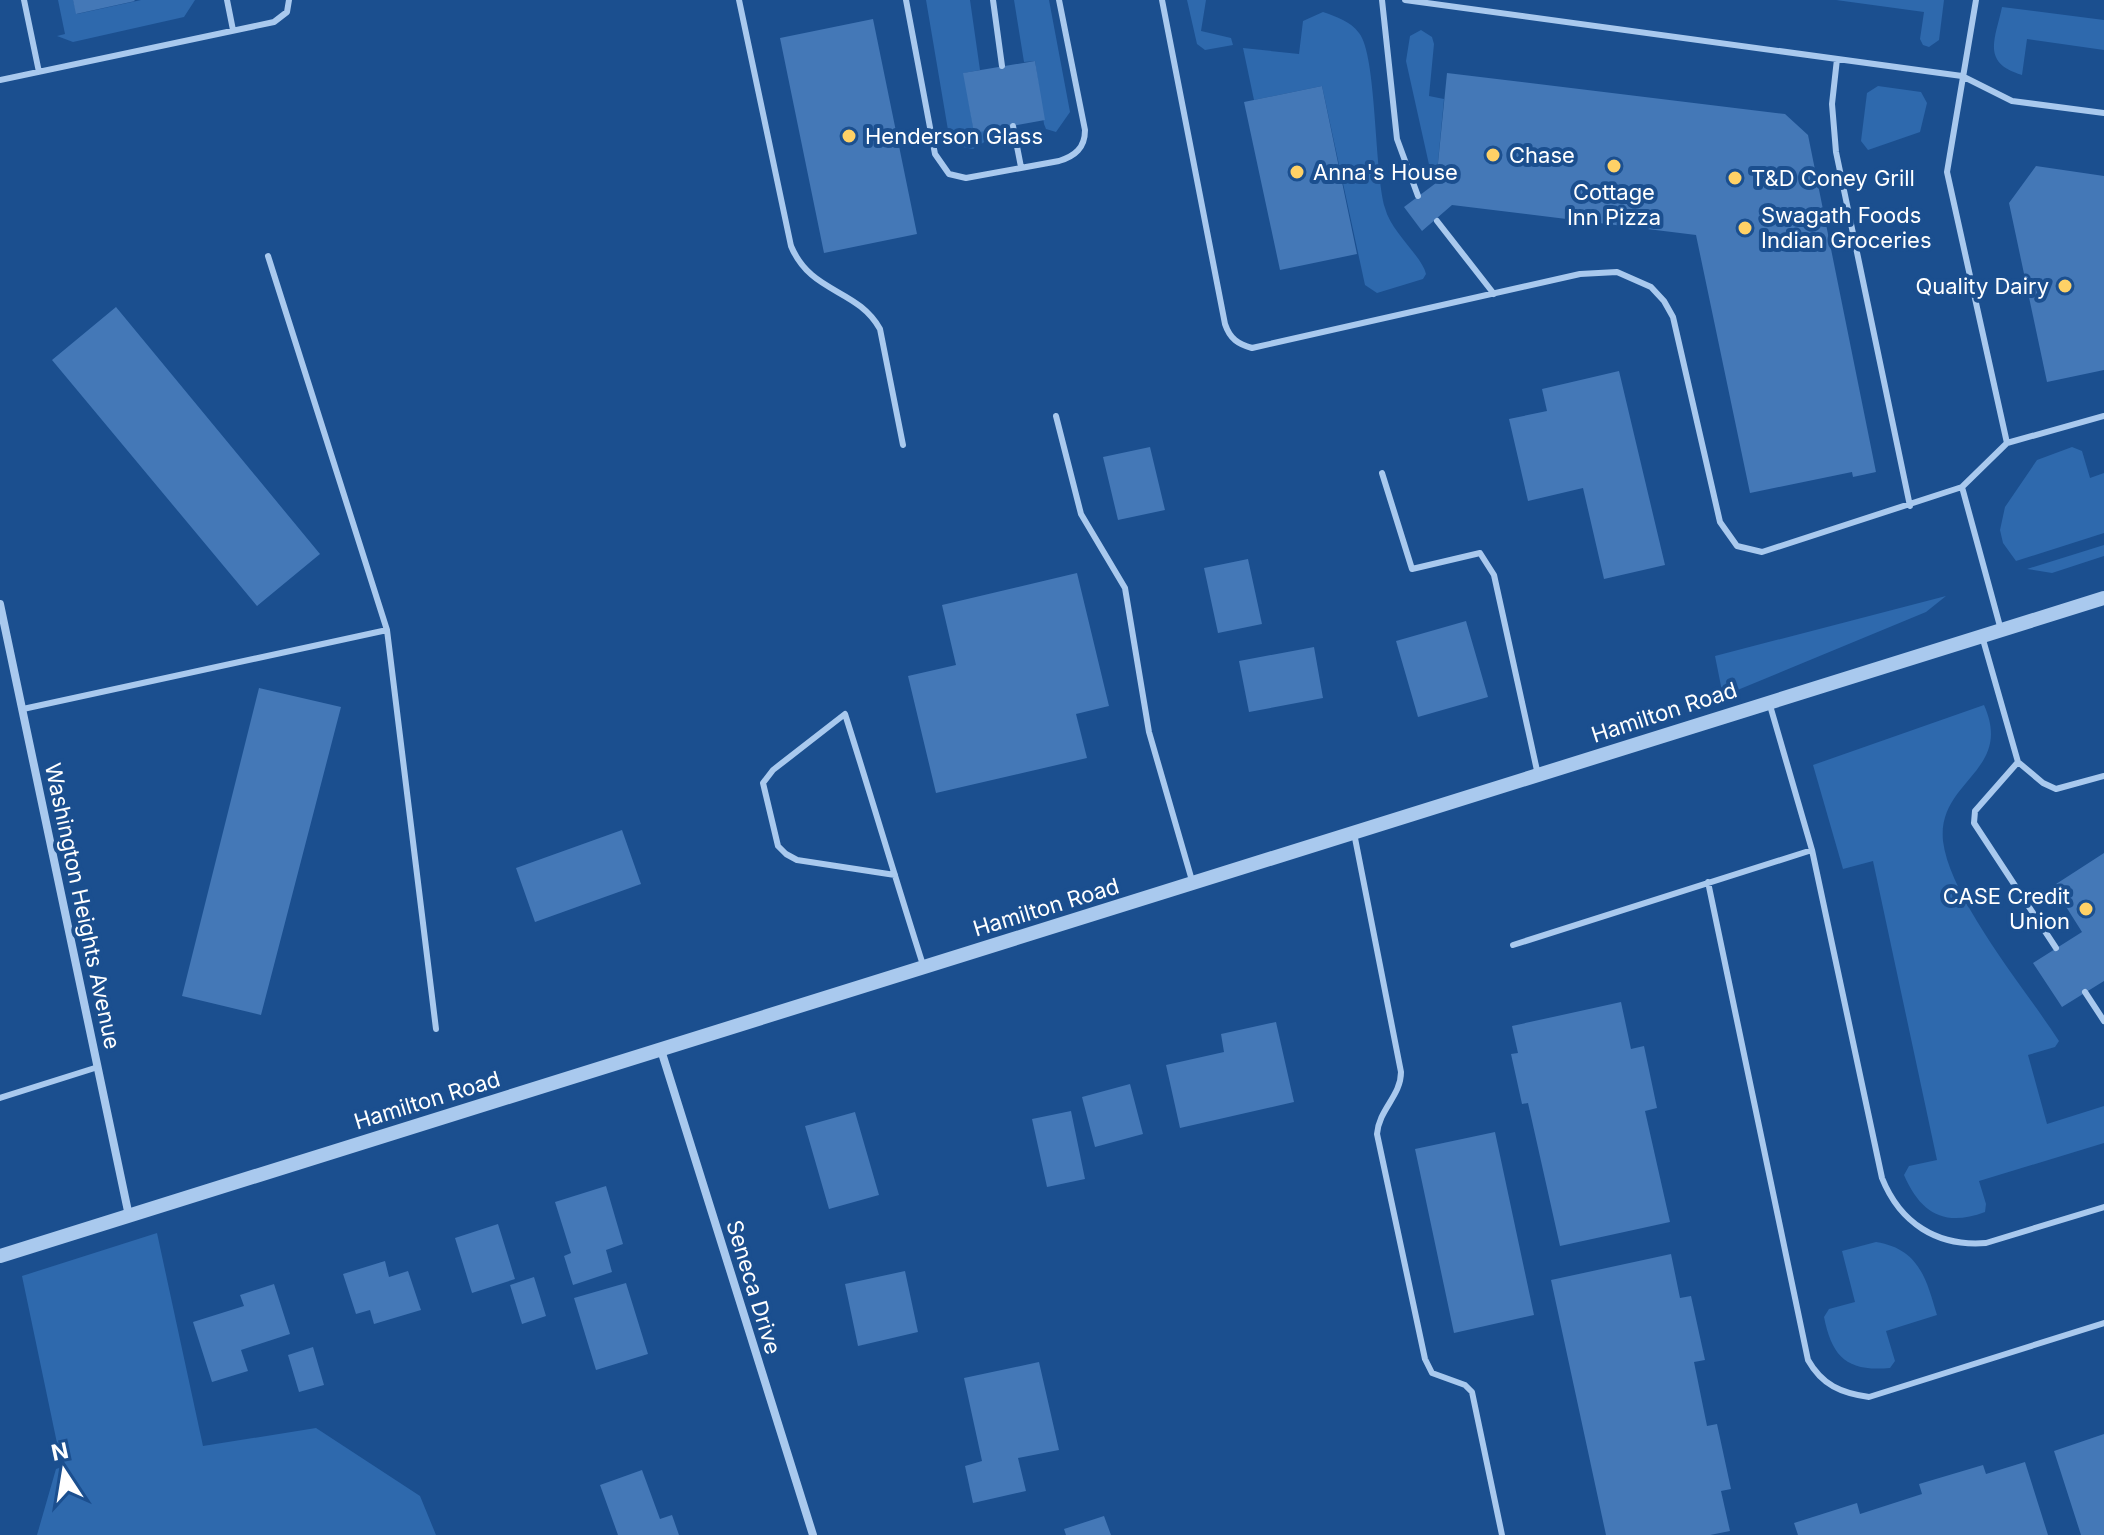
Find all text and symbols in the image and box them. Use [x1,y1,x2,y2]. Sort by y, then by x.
place label: Henderson Glass [865,123,1043,149]
marker: Henderson Glass [840,127,858,145]
place label: Chase [1509,142,1575,168]
marker: Chase [1484,146,1502,164]
marker: Cottage Inn Pizza [1605,157,1623,175]
place label: Anna's House [1313,159,1458,185]
marker: Anna's House [1288,163,1306,181]
place label: T&D Coney Grill [1751,165,1915,191]
marker: T&D Coney Grill [1726,169,1744,187]
place label: Cottage Inn Pizza [1567,179,1661,230]
place label: Swagath Foods Indian Groceries [1761,202,1932,253]
marker: Swagath Foods Indian Groceries [1736,219,1754,237]
place label: Quality Dairy [1915,273,2049,299]
marker: Quality Dairy [2056,277,2074,295]
street label: Hamilton Road [1588,676,1740,748]
street label: Washington Heights Avenue [40,761,126,1051]
street label: Hamilton Road [970,872,1122,942]
place label: CASE Credit Union [1943,883,2070,934]
marker: CASE Credit Union [2077,900,2095,918]
street label: Hamilton Road [351,1065,503,1135]
street label: Seneca Drive [721,1217,787,1357]
north arrow [24,1431,104,1511]
text: N [49,1437,71,1466]

